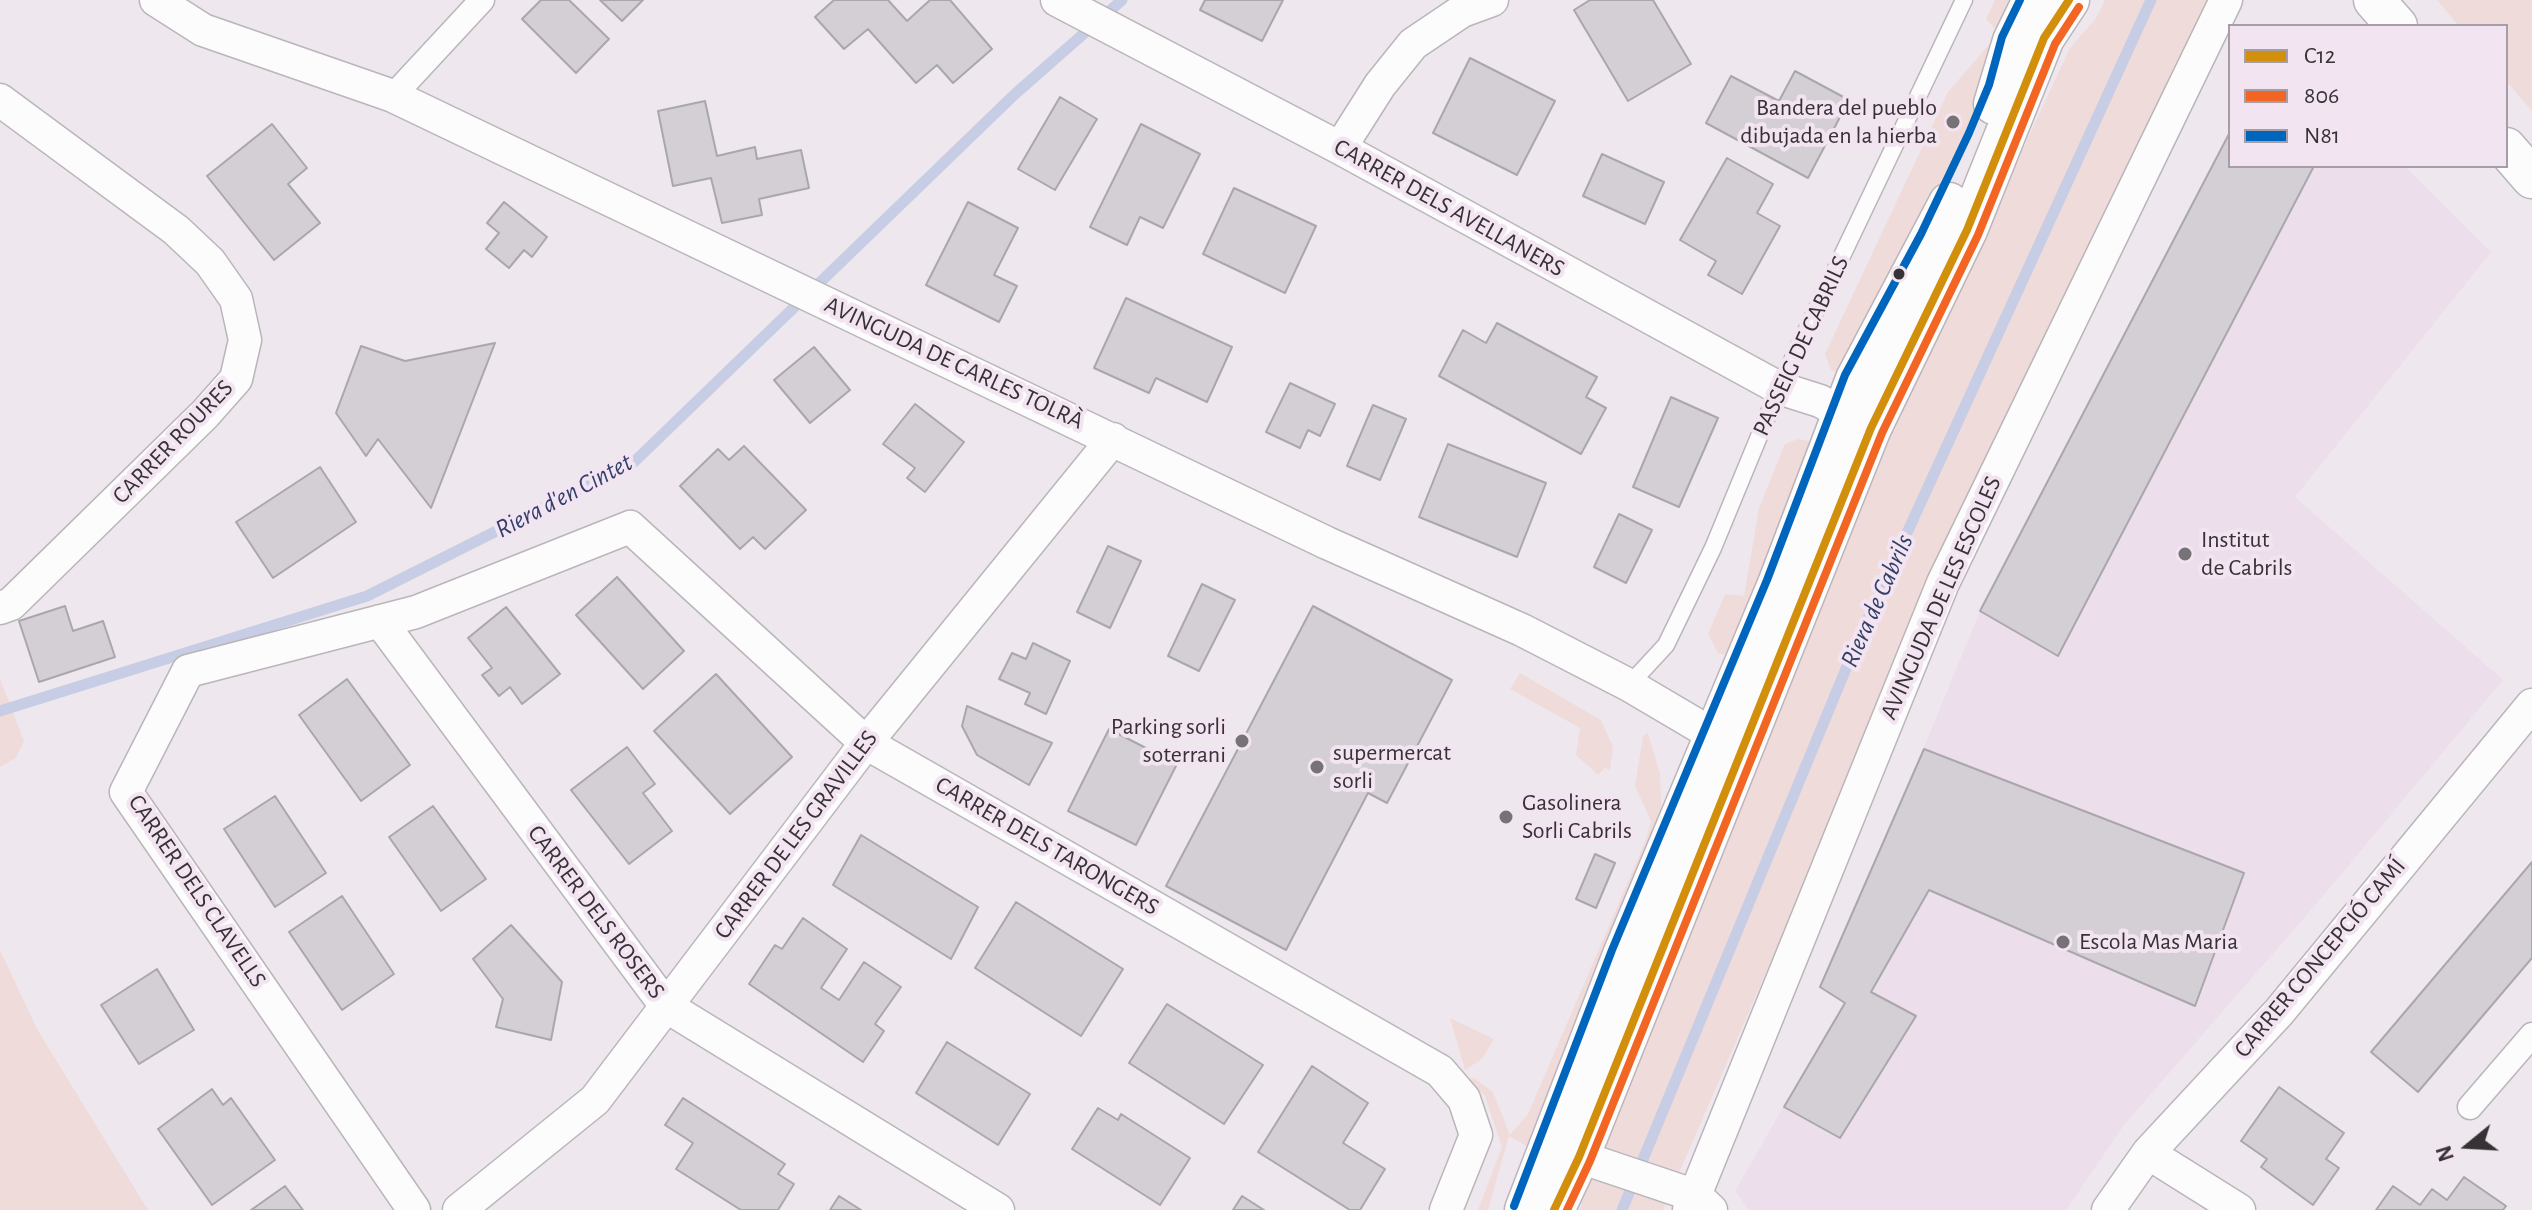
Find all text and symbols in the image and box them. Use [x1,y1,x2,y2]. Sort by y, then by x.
legend [2228,24,2508,168]
text: C12 [2304,44,2336,68]
text: 806 [2304,84,2339,108]
place label: Bandera del pueblo dibujada en la hierba [1740,94,1937,150]
marker: Bandera del pueblo dibujada en la hierba [1944,113,1962,131]
text: N81 [2304,124,2340,148]
street label: CARRER DELS AVELLANERS [1329,133,1569,283]
street label: PASSEIG DE CABRILS [1747,252,1855,440]
unlabelled marker [1891,266,1907,282]
street label: AVINGUDA DE CARLES TOLRÀ [820,290,1088,436]
street label: CARRER ROURES [107,374,239,510]
water label: Riera d'en Cintet [490,447,638,545]
street label: AVINGUDA DE LES ESCOLES [1874,472,2008,724]
place label: Institut de Cabrils [2201,526,2292,582]
water label: Riera de Cabrils [1834,530,1920,672]
marker: Institut de Cabrils [2176,545,2194,563]
place label: Parking sorli soterrani [1111,713,1226,769]
street label: CARRER DE LES GRAVILLES [708,725,884,945]
marker: Parking sorli soterrani [1233,732,1251,750]
place label: supermercat sorli [1333,739,1451,795]
marker: supermercat sorli [1308,758,1326,776]
street label: CARRER DELS TARONGERS [930,770,1164,922]
street label: CARRER DELS CLAVELLS [122,789,272,993]
place label: Gasolinera Sorli Cabrils [1522,789,1632,845]
marker: Gasolinera Sorli Cabrils [1497,808,1515,826]
street label: CARRER DELS ROSERS [521,819,671,1005]
street label: CARRER CONCEPCIÓ CAMÍ [2228,852,2412,1064]
place label: Escola Mas Maria [2079,928,2238,956]
marker: Escola Mas Maria [2054,933,2072,951]
north arrow [2428,1106,2508,1186]
text: N [2432,1143,2458,1164]

